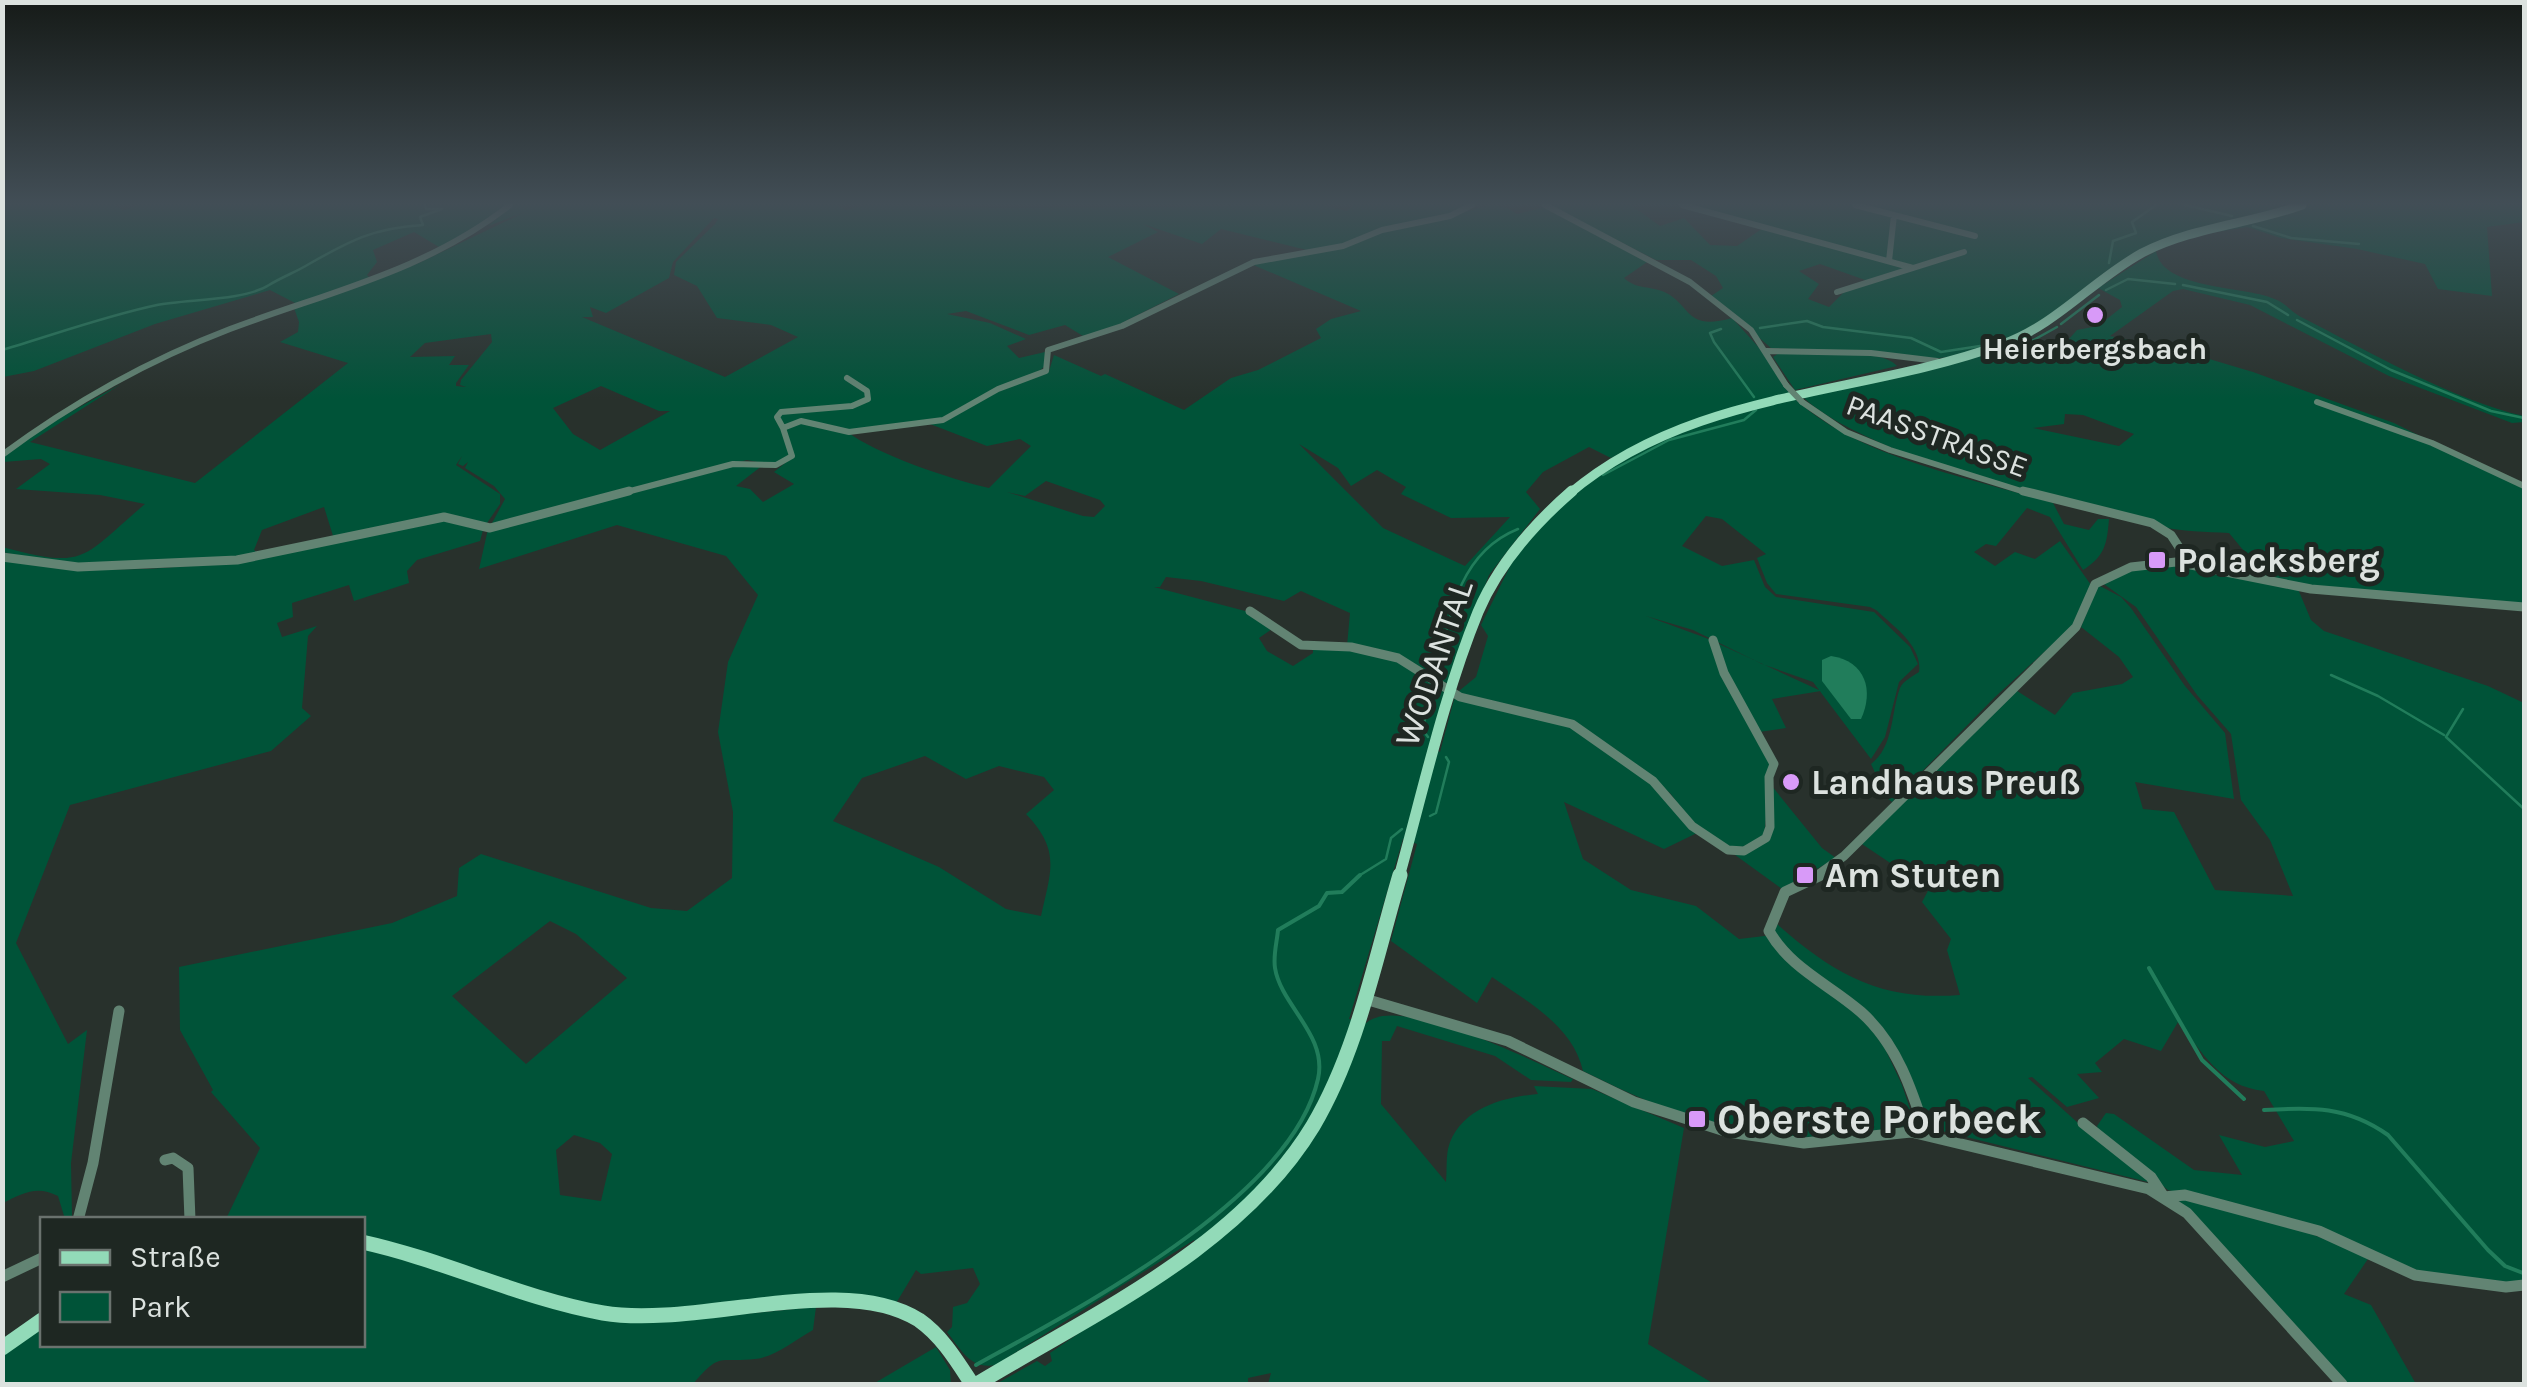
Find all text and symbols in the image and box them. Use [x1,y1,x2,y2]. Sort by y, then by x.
marker: Heierbergsbach [2084,304,2106,326]
place label: Heierbergsbach [1983,331,2207,367]
street label: PAASSTRASSE [1842,387,2032,485]
place label: Polacksberg [2177,540,2380,582]
marker: Polacksberg [2146,549,2168,571]
street label: WODANTAL [1386,574,1482,752]
place label: Landhaus Preuß [1811,762,2081,803]
marker: Landhaus Preuß [1780,771,1802,793]
place label: Am Stuten [1825,855,2001,896]
marker: Am Stuten [1794,864,1816,886]
place label: Oberste Porbeck [1717,1094,2042,1144]
marker: Oberste Porbeck [1686,1108,1708,1130]
legend [40,1217,365,1347]
text: Straße [130,1239,221,1275]
text: Park [130,1289,191,1325]

